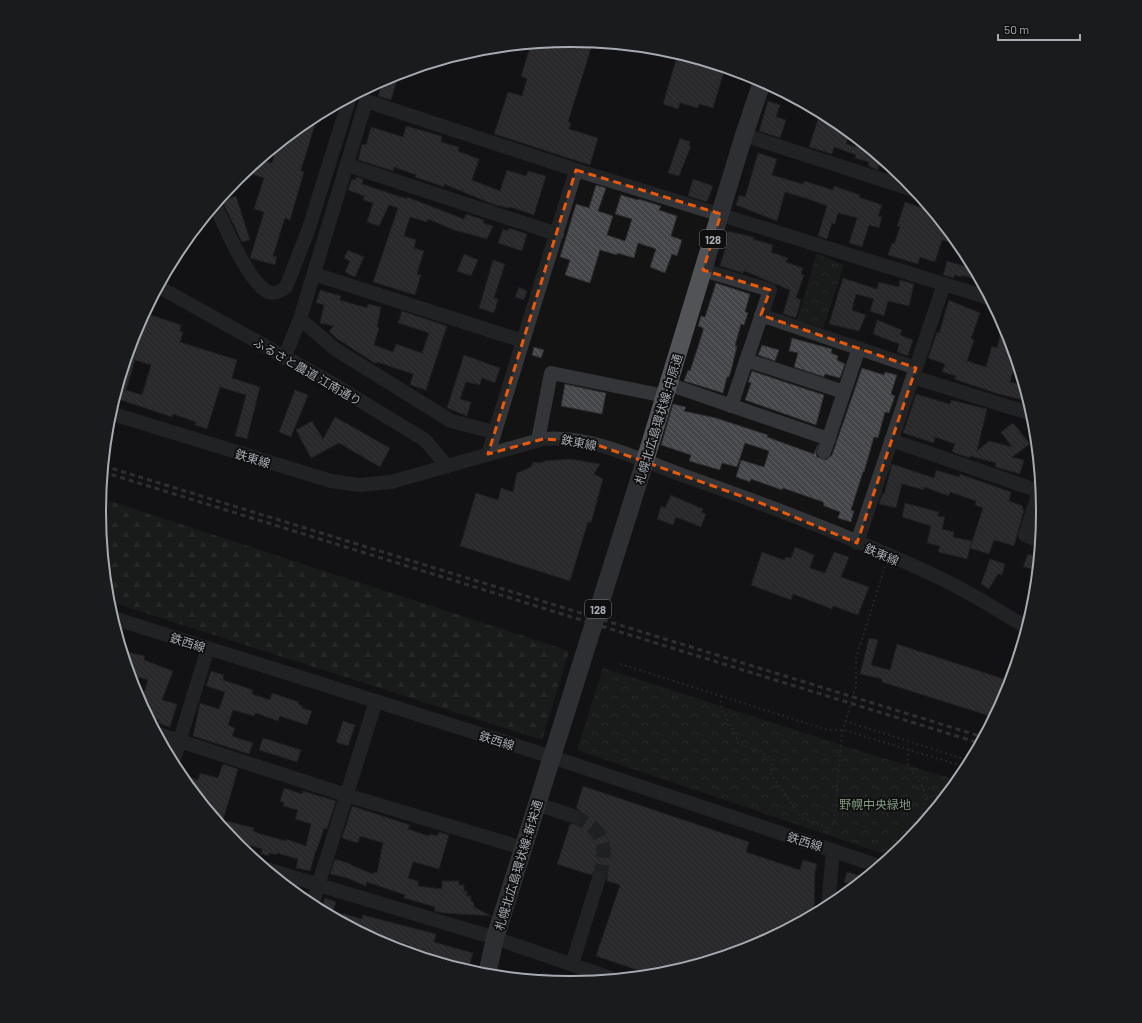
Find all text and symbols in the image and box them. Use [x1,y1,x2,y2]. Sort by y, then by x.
scale bar [998,16,1080,42]
text: 50 m [1004,22,1029,36]
road number: 128 [700,230,726,248]
street label: ふるさと農道 江南通り [251,334,365,408]
street label: 札幌北広島環状線;中原通 [631,352,685,486]
street label: 鉄東線 [560,432,598,452]
street label: 鉄東線 [234,446,272,470]
street label: 鉄東線 [863,541,901,567]
road number: 128 [585,600,611,618]
street label: 鉄西線 [169,630,207,654]
street label: 鉄西線 [478,728,516,752]
park label: 野幌中央緑地 [839,797,911,811]
street label: 札幌北広島環状線;新栄通 [491,798,545,932]
street label: 鉄西線 [786,829,824,853]

